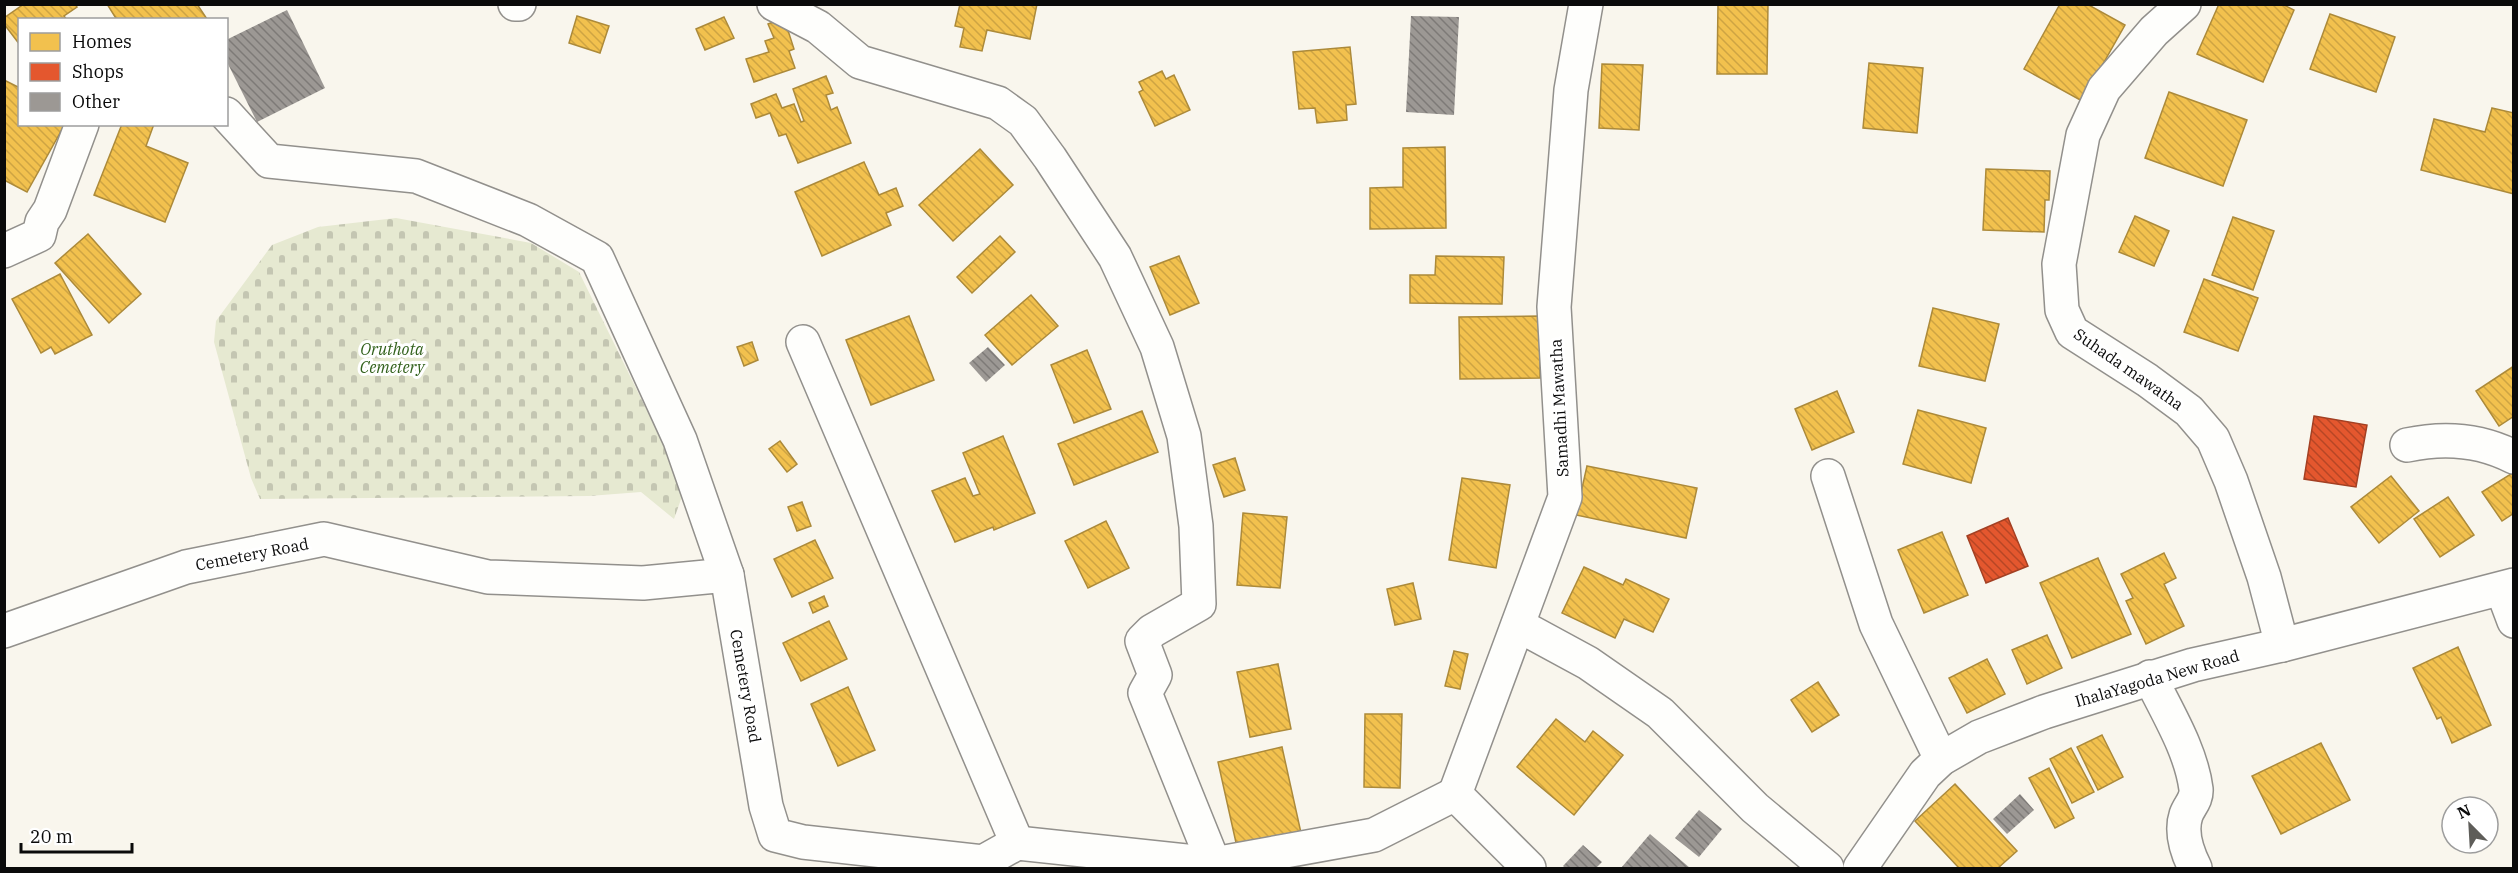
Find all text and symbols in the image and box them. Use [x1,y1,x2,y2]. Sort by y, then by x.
legend [18,18,228,126]
text: Homes [72,30,132,53]
text: Shops [72,60,124,83]
text: Other [72,90,120,113]
street label: Suhada mawatha [2070,324,2188,414]
street label: Samadhi Mawatha [1545,338,1573,478]
park label: Oruthota Cemetery [360,339,426,377]
street label: Cemetery Road [194,533,311,575]
street label: Cemetery Road [726,628,766,745]
street label: IhalaYagoda New Road [2073,645,2242,711]
north arrow [2440,795,2500,855]
text: N [2454,800,2474,823]
scale bar [21,816,132,854]
text: 20 m [30,825,73,848]

